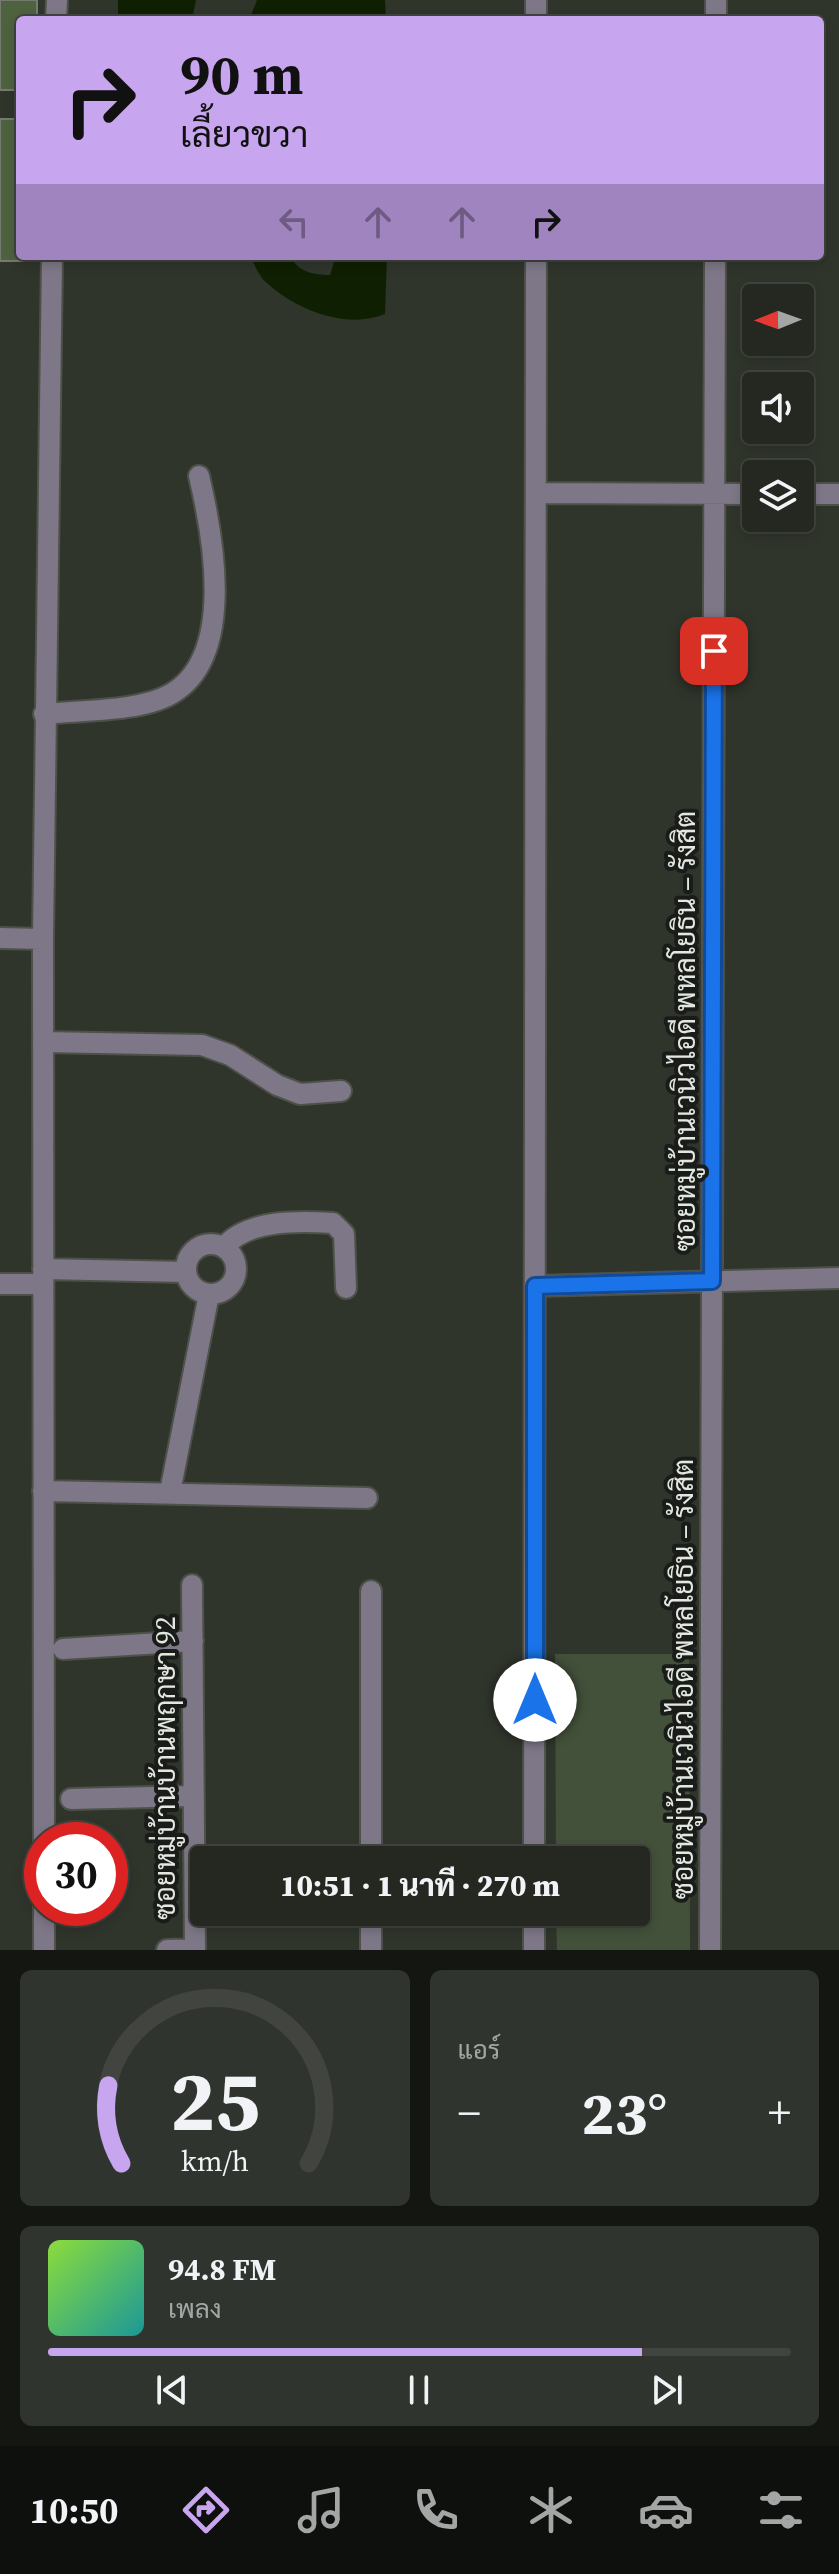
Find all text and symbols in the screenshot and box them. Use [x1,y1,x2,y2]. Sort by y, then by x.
text: 90 m [180,36,303,113]
icon: right [48,48,152,152]
text: เลี้ยวขวา [180,110,308,159]
icon: left [272,200,316,244]
icon: ahead [356,200,400,244]
icon: ahead [440,200,484,244]
icon: right [524,200,568,244]
north arrow [742,284,814,356]
map controls [742,284,814,532]
button: sound [742,372,814,444]
button: layers [742,460,814,532]
pin [680,617,748,685]
icon: arrive [692,629,736,673]
street label: ซอยหมู่บ้านเวนิวไอดี พหลโยธิน – รังสิต [666,811,705,1251]
street label: ซอยหมู่บ้านเวนิวไอดี พหลโยธิน – รังสิต [664,1459,703,1899]
street label: ซอยหมู่บ้านบ้านพฤกษา 92 [146,1616,185,1920]
position arrow [493,1658,577,1742]
speed limit sign: 30 [24,1822,128,1926]
text: 10:51 · 1 นาที · 270 m [280,1865,560,1906]
text: แอร์ [458,2032,500,2068]
text: 25 [170,2044,260,2158]
text: 23° [581,2072,667,2154]
text: − [458,2082,481,2143]
text: + [768,2082,791,2143]
text: km/h [181,2141,249,2181]
text: 94.8 FM [168,2249,276,2290]
text: เพลง [168,2291,222,2327]
icon: previous [150,2368,194,2412]
icon: pause [397,2368,441,2412]
icon: next [645,2368,689,2412]
icon: directions [178,2482,234,2538]
icon: music [293,2482,349,2538]
icon: phone [408,2482,464,2538]
icon: climate [523,2482,579,2538]
icon: car [638,2482,694,2538]
icon: filters [753,2482,809,2538]
text: 10:50 [30,2486,118,2535]

